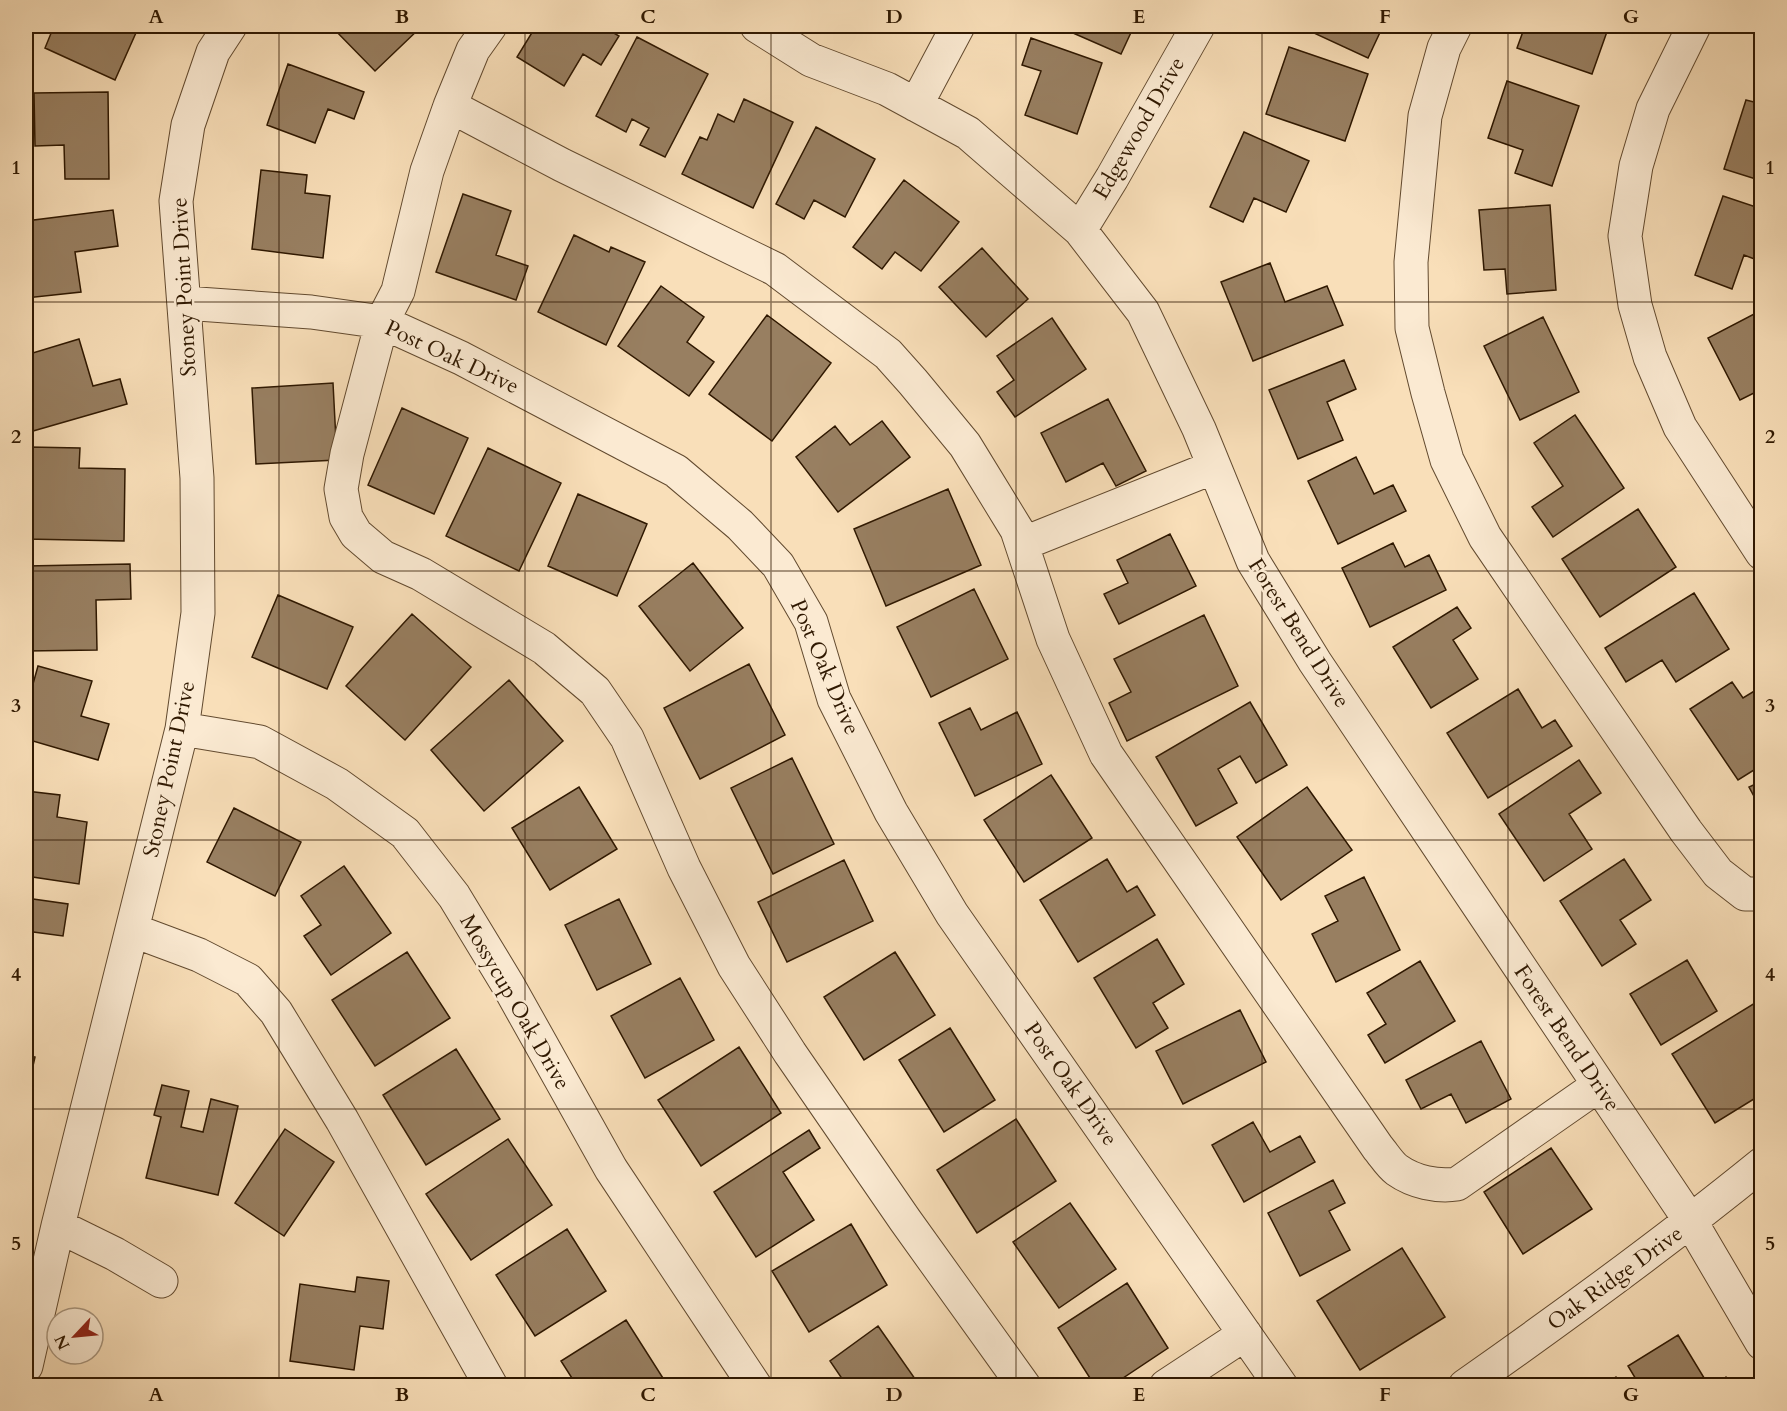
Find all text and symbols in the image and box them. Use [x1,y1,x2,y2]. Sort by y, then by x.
text: A [148,3,164,30]
text: B [395,3,409,30]
text: C [640,3,656,30]
text: D [885,3,903,30]
text: E [1133,3,1145,30]
text: F [1379,3,1391,30]
text: G [1623,3,1639,30]
street label: Edgewood Drive [1086,51,1192,205]
text: 1 [11,154,21,181]
text: 1 [1765,154,1775,181]
street label: Stoney Point Drive [164,197,204,377]
street label: Post Oak Drive [380,313,524,401]
text: 2 [11,423,21,450]
text: 2 [1765,423,1775,450]
street label: Forest Bend Drive [1241,553,1357,713]
street label: Post Oak Drive [783,595,867,739]
street label: Stoney Point Drive [136,678,202,860]
text: 3 [11,692,21,719]
text: 3 [1765,692,1775,719]
street label: Mossycup Oak Drive [452,909,578,1095]
street label: Forest Bend Drive [1507,959,1627,1117]
text: 4 [11,961,21,988]
text: 4 [1765,961,1775,988]
street label: Post Oak Drive [1017,1016,1125,1152]
street label: Oak Ridge Drive [1541,1219,1689,1337]
text: 5 [11,1230,21,1257]
text: 5 [1765,1230,1775,1257]
north arrow [45,1306,105,1366]
text: N [49,1331,75,1353]
text: A [148,1381,164,1408]
text: B [395,1381,409,1408]
text: C [640,1381,656,1408]
text: D [885,1381,903,1408]
text: E [1133,1381,1145,1408]
text: F [1379,1381,1391,1408]
text: G [1623,1381,1639,1408]

